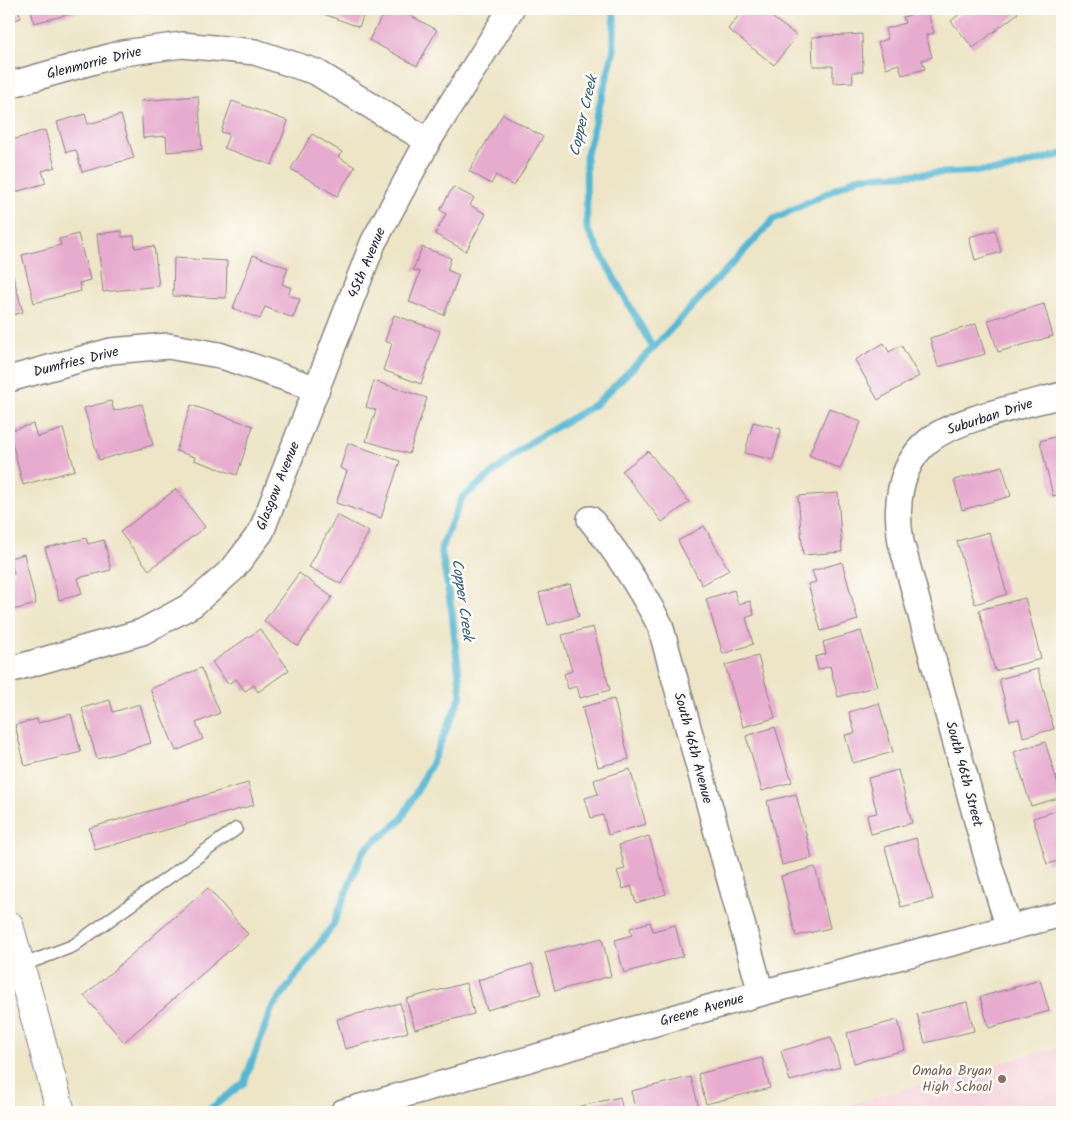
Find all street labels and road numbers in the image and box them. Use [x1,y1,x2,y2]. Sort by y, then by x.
street label: Glenmorrie Drive [44,40,144,85]
street label: 45th Avenue [342,224,392,302]
street label: Dumfries Drive [31,341,122,383]
street label: Suburban Drive [944,393,1036,441]
street label: Glasgow Avenue [250,438,306,534]
street label: South 46th Avenue [668,690,719,807]
street label: South 46th Street [939,719,989,830]
street label: Greene Avenue [657,987,747,1032]

